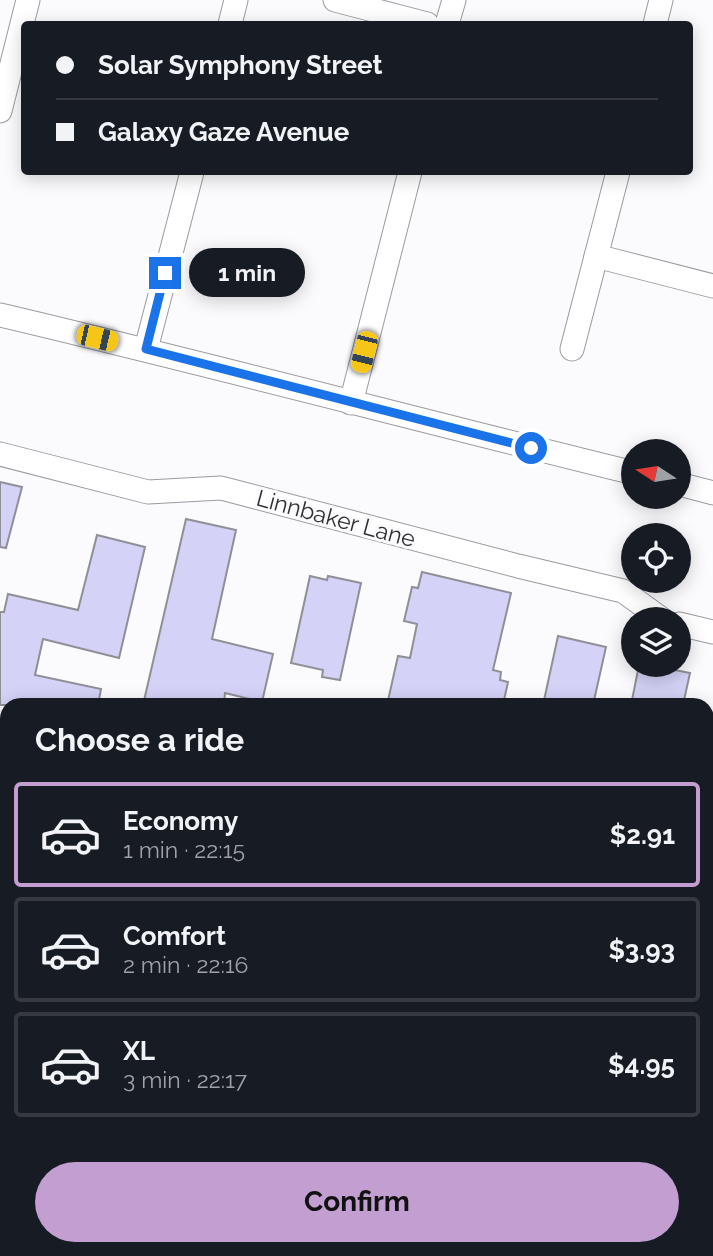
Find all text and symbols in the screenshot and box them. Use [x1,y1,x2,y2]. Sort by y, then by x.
text: Solar Symphony Street [98,50,382,80]
text: Galaxy Gaze Avenue [98,117,349,147]
callout: 1 min [190,248,305,298]
route end [149,257,181,289]
text: 1 min [218,259,276,286]
car [75,323,120,353]
car [349,329,380,375]
route start [515,432,547,464]
north arrow [621,439,691,509]
map controls [621,439,691,677]
street label: Linnbaker Lane [254,484,418,552]
button: locate [621,523,691,593]
button: layers [621,607,691,677]
text: Choose a ride [35,721,244,758]
icon: car [39,803,102,866]
text: Economy [123,806,238,836]
text: $2.91 [610,820,675,850]
text: 1 min · 22:15 [123,836,245,863]
icon: car [39,918,102,981]
text: Comfort [123,921,226,951]
text: $3.93 [608,935,675,965]
text: 2 min · 22:16 [123,951,249,978]
icon: car [39,1033,102,1096]
text: XL [123,1036,155,1066]
text: $4.95 [608,1050,675,1080]
text: 3 min · 22:17 [123,1066,247,1093]
button: Confirm [35,1162,679,1242]

